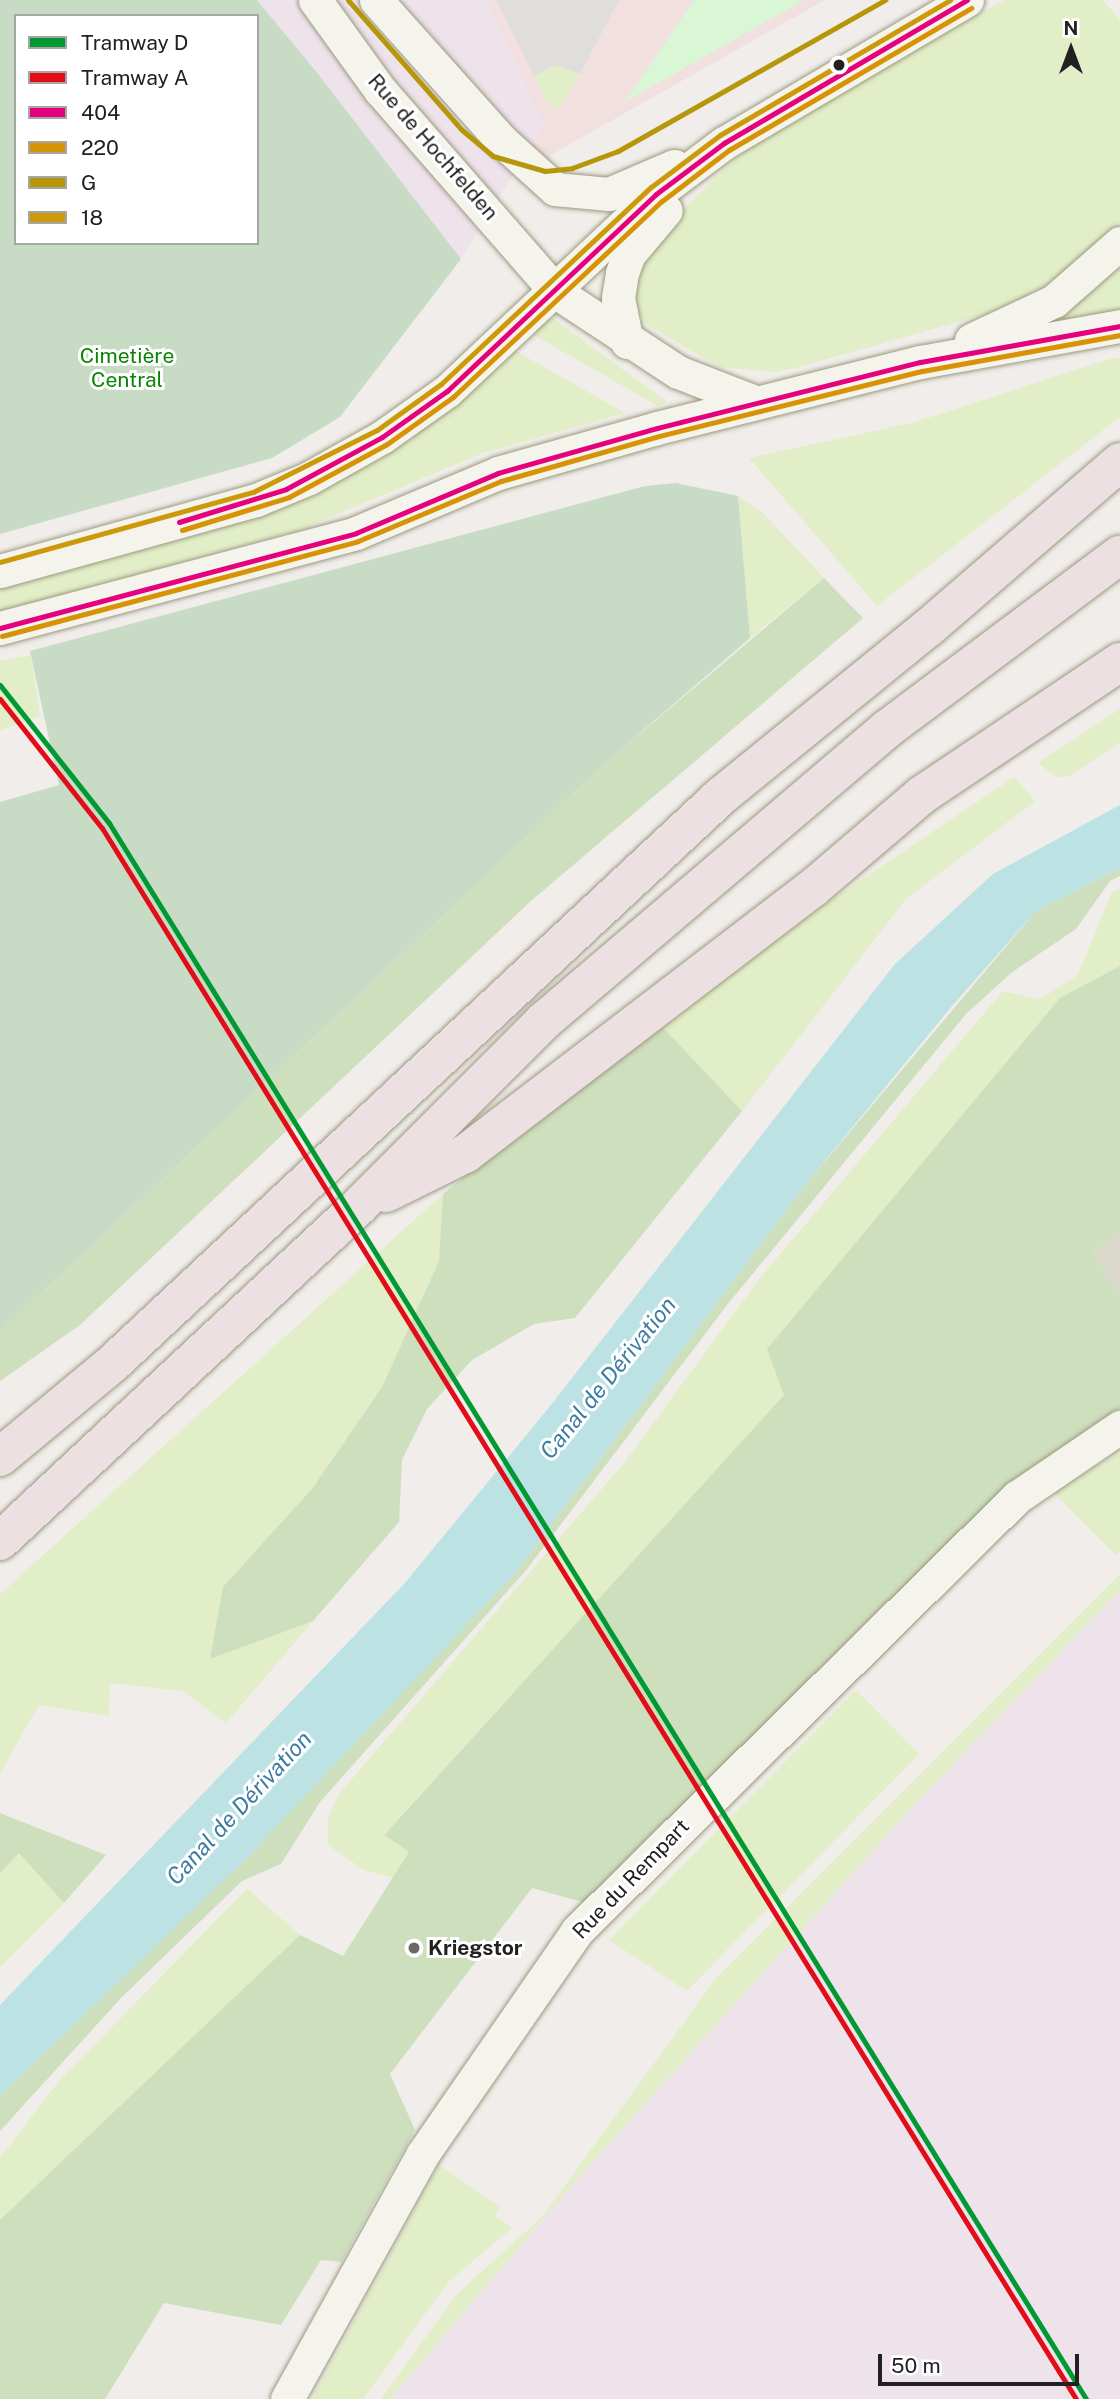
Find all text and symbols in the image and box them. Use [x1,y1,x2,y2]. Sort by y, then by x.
legend [14,14,259,245]
north arrow [1036,14,1106,84]
text: N [1064,17,1078,39]
text: Tramway D [81,30,188,55]
unlabelled marker [832,58,846,72]
text: Tramway A [81,65,189,90]
street label: Rue de Hochfelden [362,69,504,225]
text: 404 [81,100,120,125]
text: 220 [81,135,119,160]
text: G [81,170,96,195]
text: 18 [81,205,103,230]
park label: Cimetière Central [80,343,174,393]
water label: Canal de Dérivation [534,1291,682,1465]
water label: Canal de Dérivation [160,1725,318,1891]
street label: Rue du Rempart [567,1814,695,1944]
place label: Kriegstor [428,1935,522,1961]
marker: Kriegstor [406,1940,422,1956]
scale bar [882,2340,1083,2384]
text: 50 m [891,2353,941,2378]

